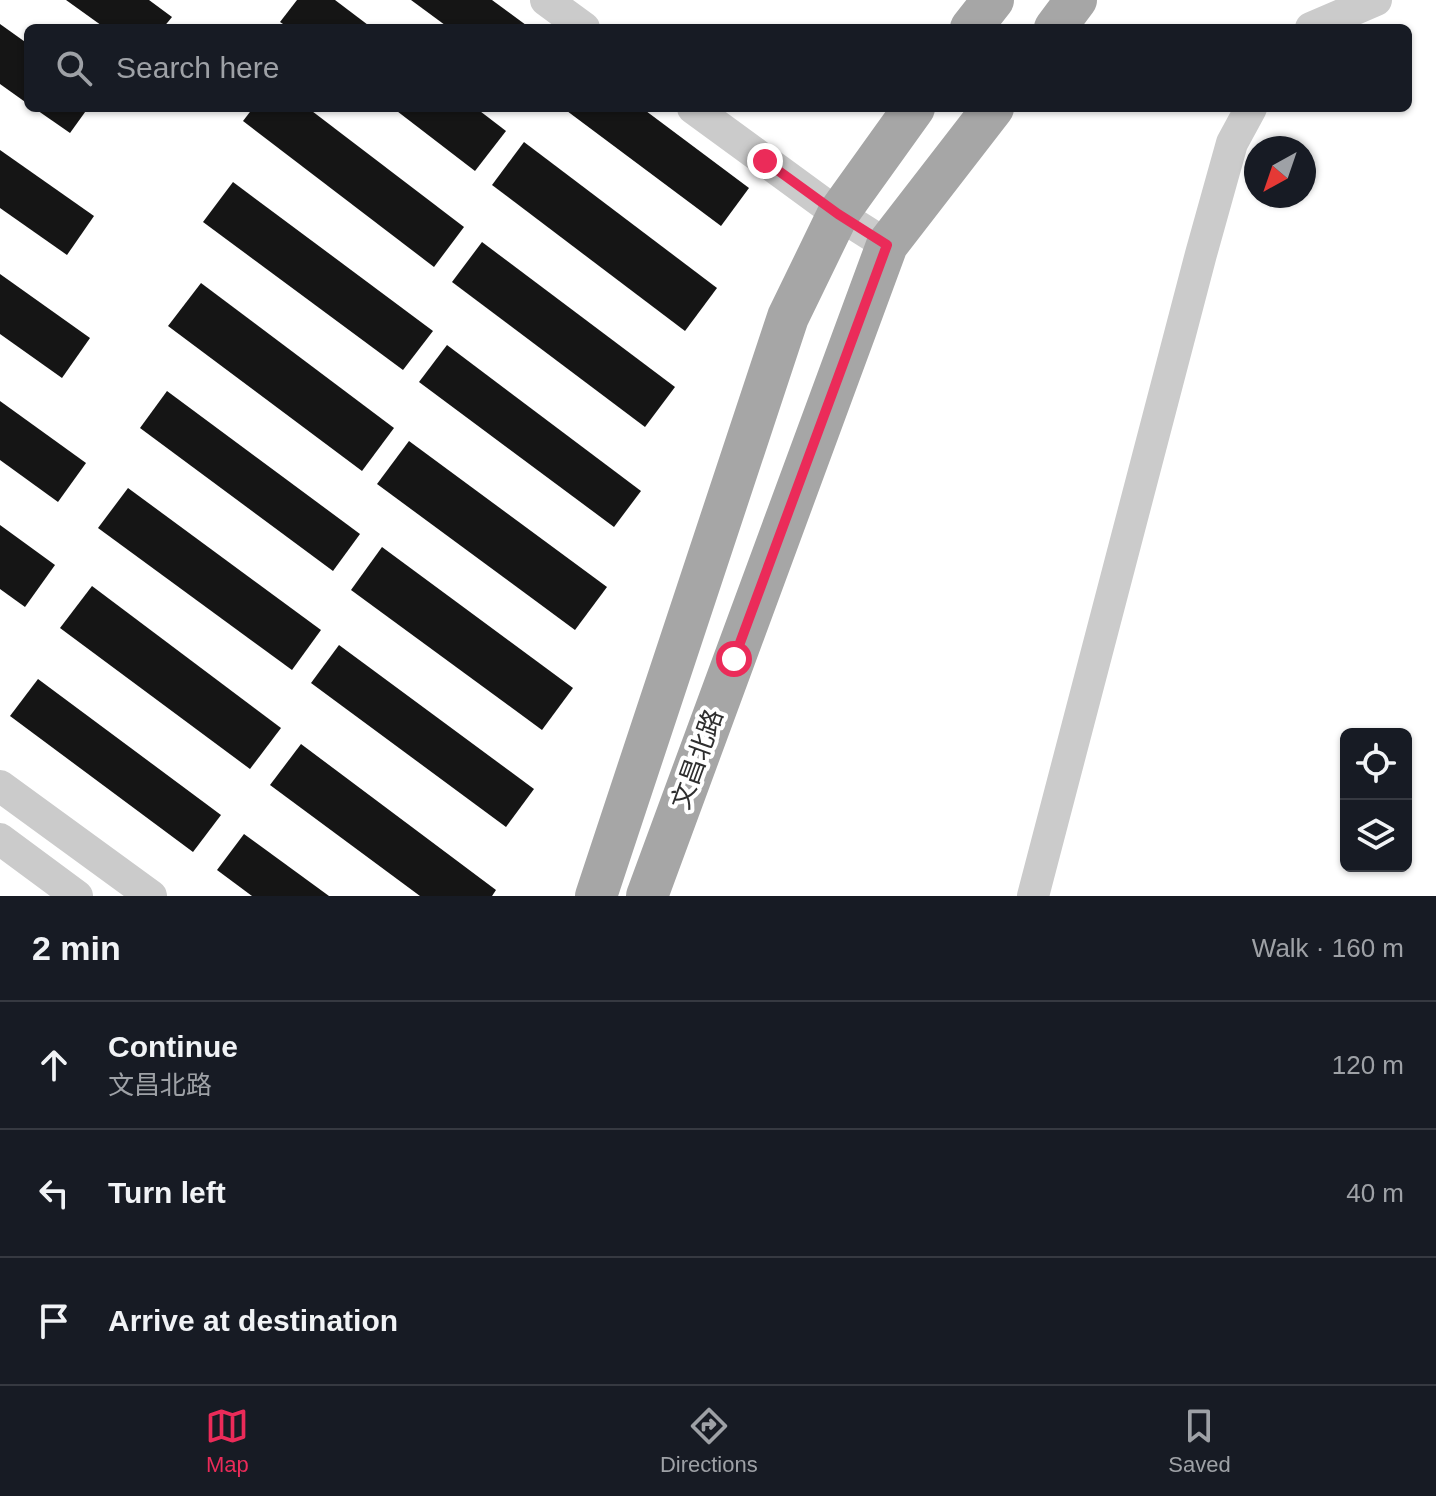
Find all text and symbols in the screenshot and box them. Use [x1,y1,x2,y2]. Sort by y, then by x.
search box [24,24,1412,112]
icon: search [52,46,96,90]
text: Search here [116,51,279,84]
north arrow [1244,136,1316,208]
route end [747,143,783,179]
route start [716,641,752,677]
street label: 文昌北路 [665,705,729,813]
map controls [1340,728,1412,872]
button: locate [1340,728,1412,800]
button: layers [1340,800,1412,872]
text: 2 min [32,929,121,967]
text: Walk · 160 m [1252,933,1404,963]
text: Continue [108,1030,238,1063]
icon: ahead [32,1043,76,1087]
text: 120 m [1332,1050,1404,1080]
text: 文昌北路 [108,1070,212,1100]
icon: left [32,1171,76,1215]
text: Turn left [108,1176,226,1209]
text: 40 m [1346,1178,1404,1208]
icon: arrive [32,1299,76,1343]
text: Arrive at destination [108,1304,398,1337]
tab: Map [205,1404,249,1478]
tab: Directions [660,1404,758,1478]
tab: Saved [1168,1404,1231,1478]

